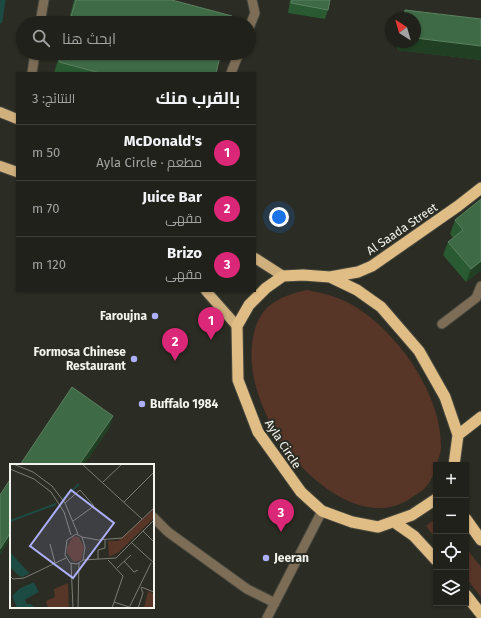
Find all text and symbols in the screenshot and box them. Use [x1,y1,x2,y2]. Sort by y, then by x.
north arrow [385,12,421,48]
search box [16,16,256,60]
icon: search [30,27,52,49]
text: ابحث هنا [62,30,116,48]
text: بالقرب منك [156,88,240,109]
text: النتائج: 3 [32,91,75,106]
text: McDonald's [124,132,202,150]
text: 50 m [32,145,60,160]
text: 1 [224,145,230,160]
text: مطعم · Ayla Circle [96,155,202,170]
text: Juice Bar [142,188,202,206]
street label: Al Saada Street [364,200,441,258]
text: 70 m [32,201,59,216]
text: 2 [224,201,230,216]
your location [269,207,289,227]
text: مقهى [165,211,202,226]
text: Brizo [167,244,202,262]
text: 120 m [32,257,66,272]
text: 3 [224,257,230,272]
text: مقهى [165,267,202,282]
pin: 1 [198,307,224,340]
place label: Faroujna [100,309,147,323]
marker: Faroujna [150,311,160,321]
pin: 2 [162,328,188,361]
place label: Formosa Chinese Restaurant [33,345,126,373]
marker: Formosa Chinese Restaurant [129,354,139,364]
place label: Buffalo 1984 [150,397,219,411]
marker: Buffalo 1984 [137,399,147,409]
street label: Ayla Circle [262,417,304,471]
map controls [433,462,469,606]
button: + [433,462,469,498]
inset map [10,464,154,608]
button: − [433,498,469,534]
pin: 3 [268,499,294,532]
button: locate [433,534,469,570]
place label: Jeeran [273,551,309,565]
marker: Jeeran [261,553,271,563]
button: layers [433,570,469,606]

